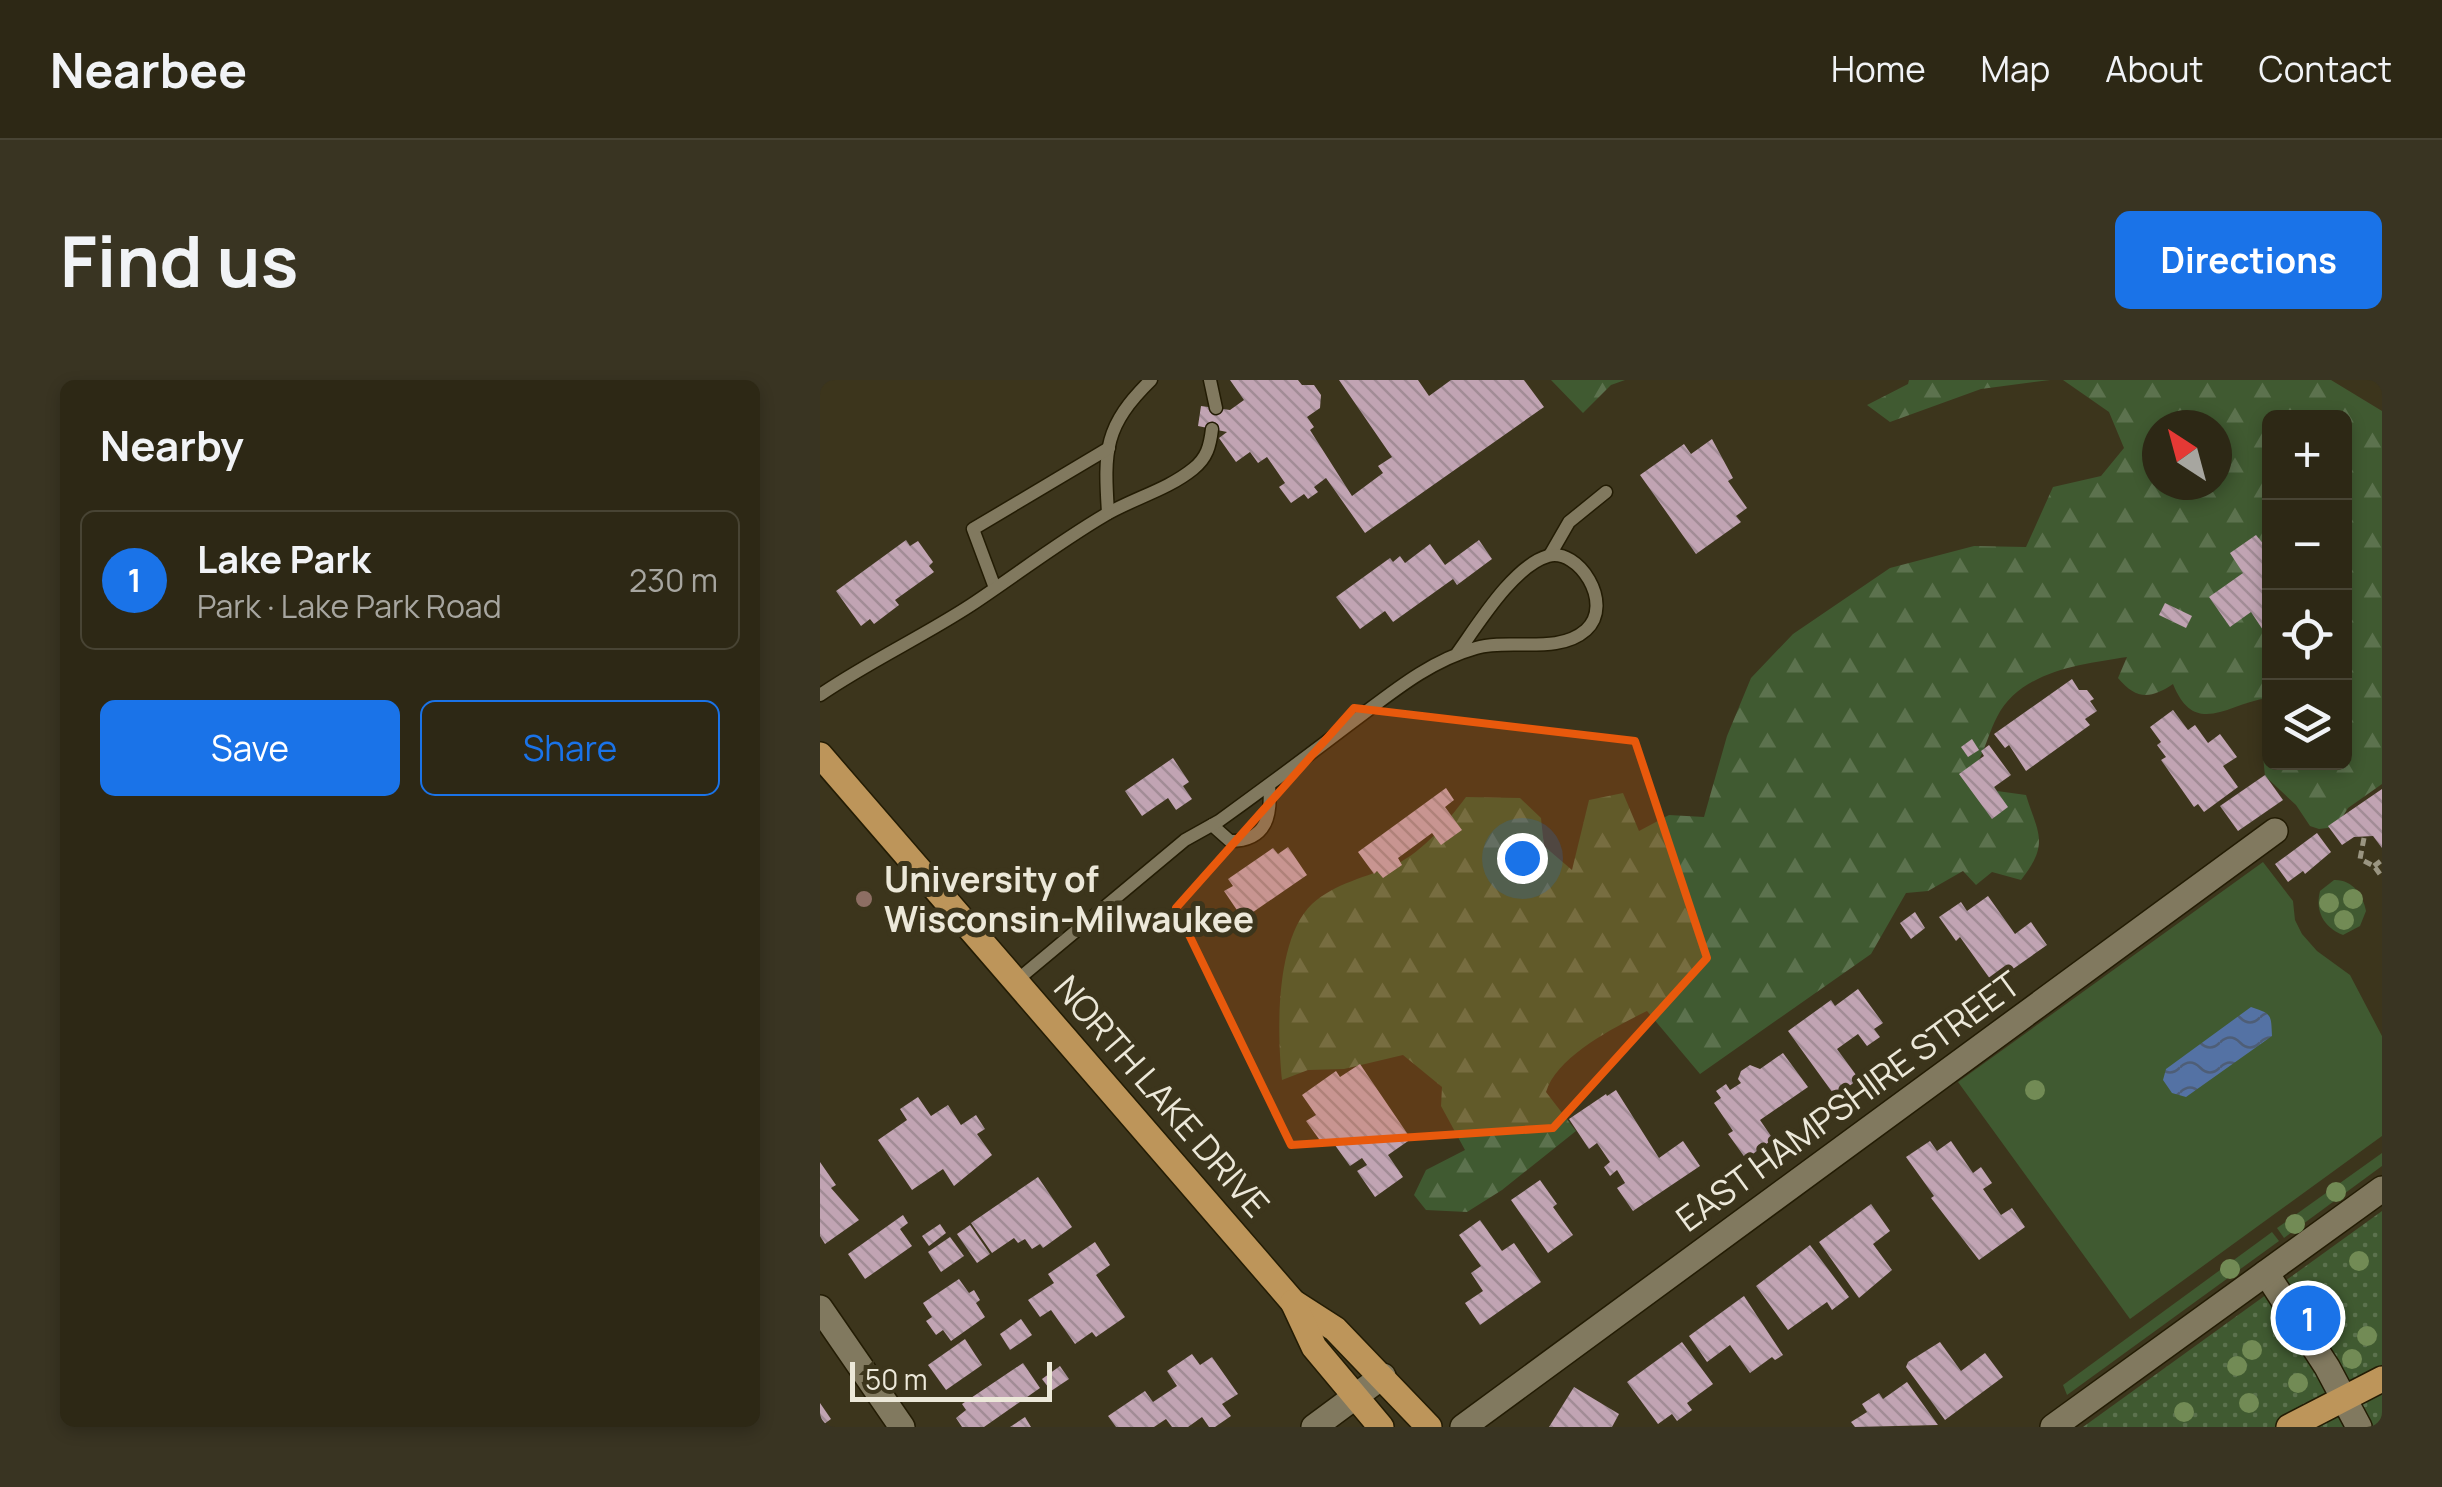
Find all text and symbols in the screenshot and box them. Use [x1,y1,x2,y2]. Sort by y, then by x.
text: Nearbee [50,37,247,102]
text: Home [1831,45,1926,93]
text: Map [1981,45,2050,93]
text: About [2105,45,2204,93]
text: Contact [2259,45,2392,93]
button: Directions [2115,211,2382,309]
text: Find us [60,212,298,308]
north arrow [2142,410,2232,500]
map controls [2262,410,2352,770]
button: + [2262,410,2352,500]
text: Nearby [100,416,244,474]
button: − [2262,500,2352,590]
text: Lake Park [197,532,371,584]
text: 1 [127,558,142,602]
text: 230 m [629,558,718,602]
text: Park · Lake Park Road [197,584,502,628]
button: locate [2262,590,2352,680]
button: layers [2262,680,2352,770]
button: Save [100,700,400,796]
button: Share [420,700,720,796]
your location [1497,833,1548,884]
place label: University of Wisconsin-Milwaukee [884,855,1254,943]
marker: University of Wisconsin-Milwaukee [853,888,875,910]
street label: EAST HAMPSHIRE STREET [1666,960,2030,1242]
street label: NORTH LAKE DRIVE [1044,965,1280,1227]
pin: 1 [2276,1280,2340,1356]
scale bar [850,1357,1052,1401]
text: 50 m [865,1360,928,1398]

